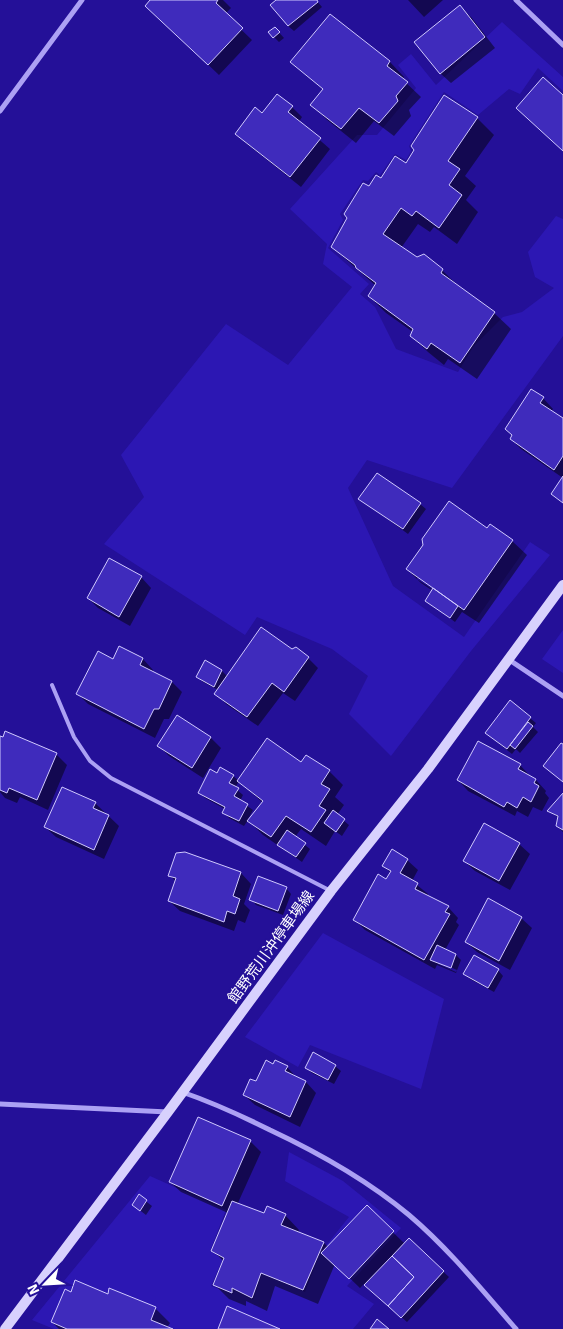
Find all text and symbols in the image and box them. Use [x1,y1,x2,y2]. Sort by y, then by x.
street label: 館野荒川沖停車場線 [224,887,318,1007]
north arrow [20,1259,70,1309]
text: N [24,1281,43,1297]

